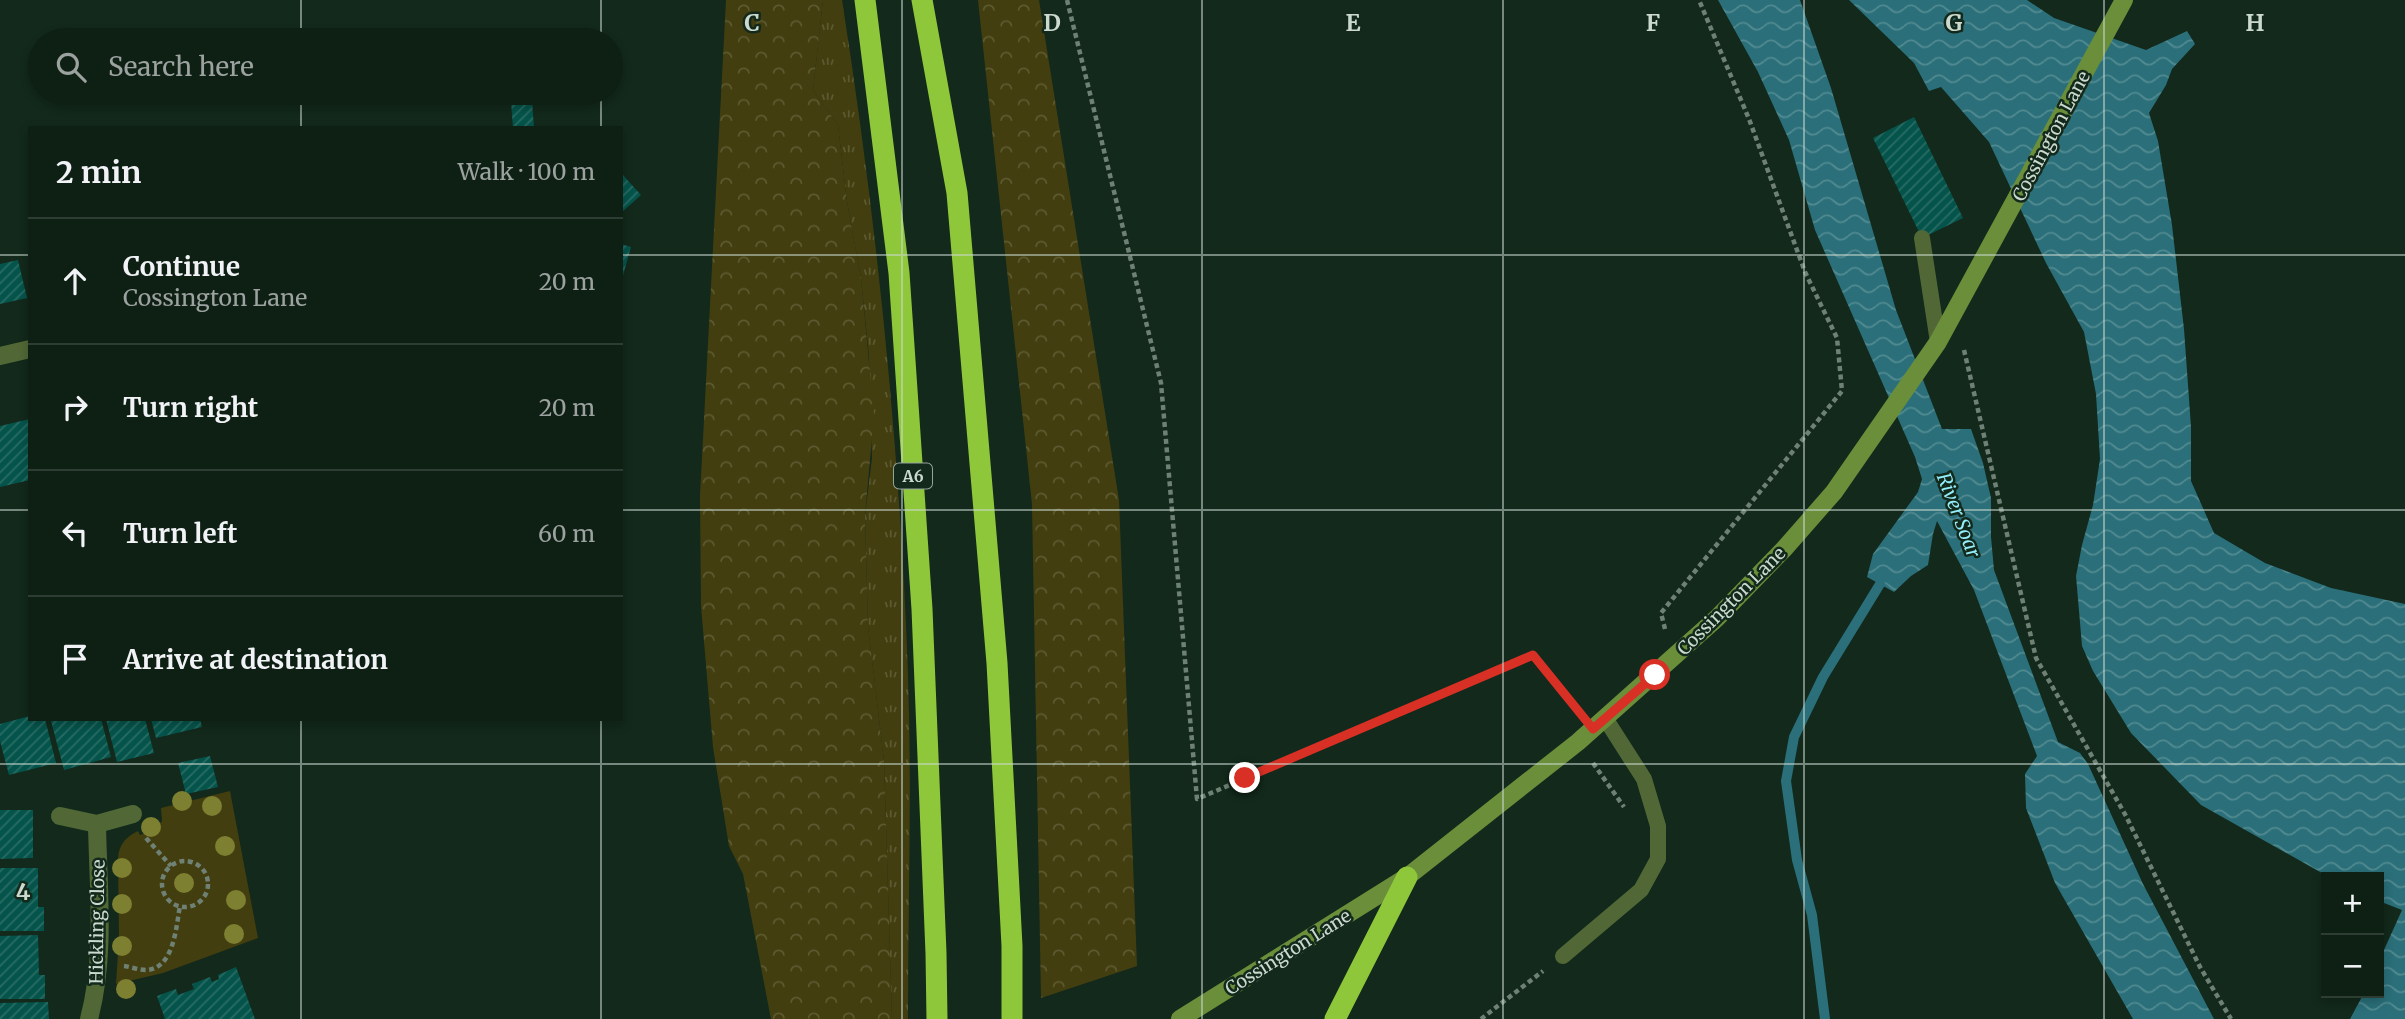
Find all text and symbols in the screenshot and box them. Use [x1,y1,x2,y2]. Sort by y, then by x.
text: C [744,8,760,37]
text: D [1043,8,1061,37]
text: E [1345,8,1361,37]
text: F [1646,8,1660,37]
text: G [1946,8,1963,37]
text: H [2246,8,2265,37]
search box [28,28,623,105]
icon: search [52,48,90,86]
text: Search here [108,50,254,83]
street label: Cossington Lane [2007,67,2095,205]
text: 2 min [56,153,141,191]
text: Walk · 100 m [458,157,595,186]
text: Continue [123,250,240,283]
icon: ahead [56,262,94,300]
text: 20 m [539,267,595,296]
text: Cossington Lane [123,283,307,312]
icon: right [56,388,94,426]
text: Turn right [123,391,258,424]
text: 20 m [539,393,595,422]
road number: A6 [894,463,932,489]
water label: River Soar [1932,469,1986,561]
icon: left [56,514,94,552]
text: Turn left [123,517,237,550]
text: 60 m [538,519,595,548]
street label: Cossington Lane [1672,542,1790,660]
icon: arrive [56,640,94,678]
text: Arrive at destination [123,643,388,676]
route start [1639,659,1670,690]
route end [1229,762,1260,793]
street label: Hickling Close [84,859,110,985]
map controls [2321,872,2384,998]
button: + [2321,872,2384,935]
text: 4 [16,877,31,906]
street label: Cossington Lane [1221,904,1355,1000]
button: − [2321,935,2384,998]

